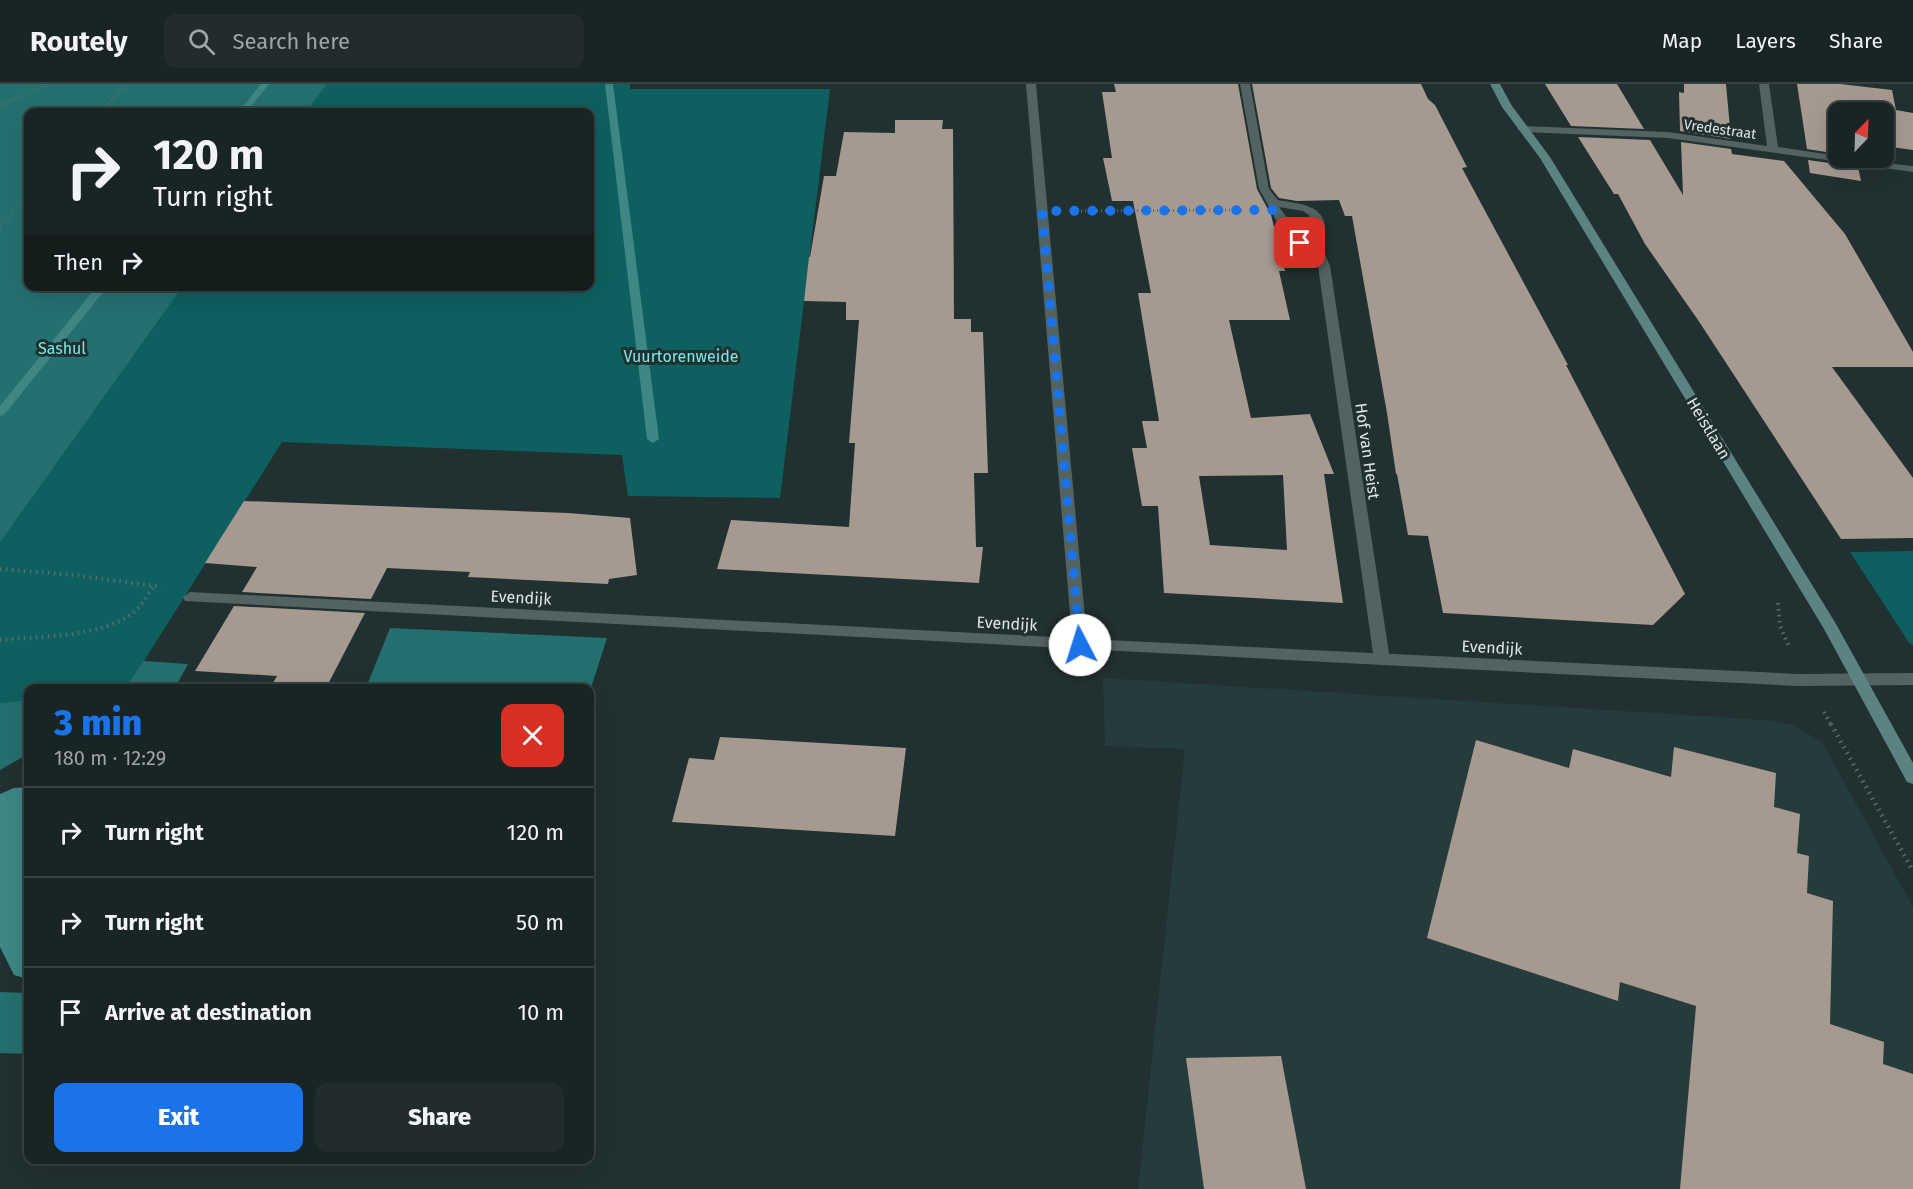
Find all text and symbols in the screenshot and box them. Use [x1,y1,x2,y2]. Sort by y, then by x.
search box [164,14,584,68]
text: Routely [30,25,128,58]
icon: search [185,25,218,58]
text: Search here [233,28,350,55]
text: Map [1662,28,1702,54]
text: Layers [1735,28,1796,54]
text: Share [1829,28,1883,54]
north arrow [1828,102,1894,168]
map controls [1828,102,1894,168]
street label: Vredestraat [1683,116,1758,143]
text: 120 m [153,130,264,180]
icon: right [54,132,132,210]
text: Turn right [153,181,273,213]
pin [1274,217,1325,268]
icon: arrive [1283,226,1316,259]
icon: right [115,246,148,279]
text: Then [54,249,103,276]
park label: Sashul [38,339,86,358]
park label: Vuurtorenweide [623,347,739,366]
street label: Heistlaan [1683,394,1734,463]
street label: Hof van Heist [1351,402,1384,501]
street label: Evendijk [490,586,553,609]
street label: Evendijk [976,612,1039,635]
position arrow [1048,613,1112,677]
street label: Evendijk [1461,636,1524,659]
text: 3 min [54,701,142,745]
button: close [501,704,564,767]
text: 180 m · 12:29 [54,746,166,770]
icon: right [54,816,87,849]
text: Turn right [105,819,204,846]
text: 120 m [507,819,564,846]
icon: right [54,906,87,939]
text: Turn right [105,909,204,936]
text: 50 m [516,909,564,936]
icon: arrive [54,996,87,1029]
text: Arrive at destination [105,999,312,1026]
text: 10 m [518,999,564,1026]
button: Exit [54,1083,303,1152]
button: Share [315,1083,564,1152]

